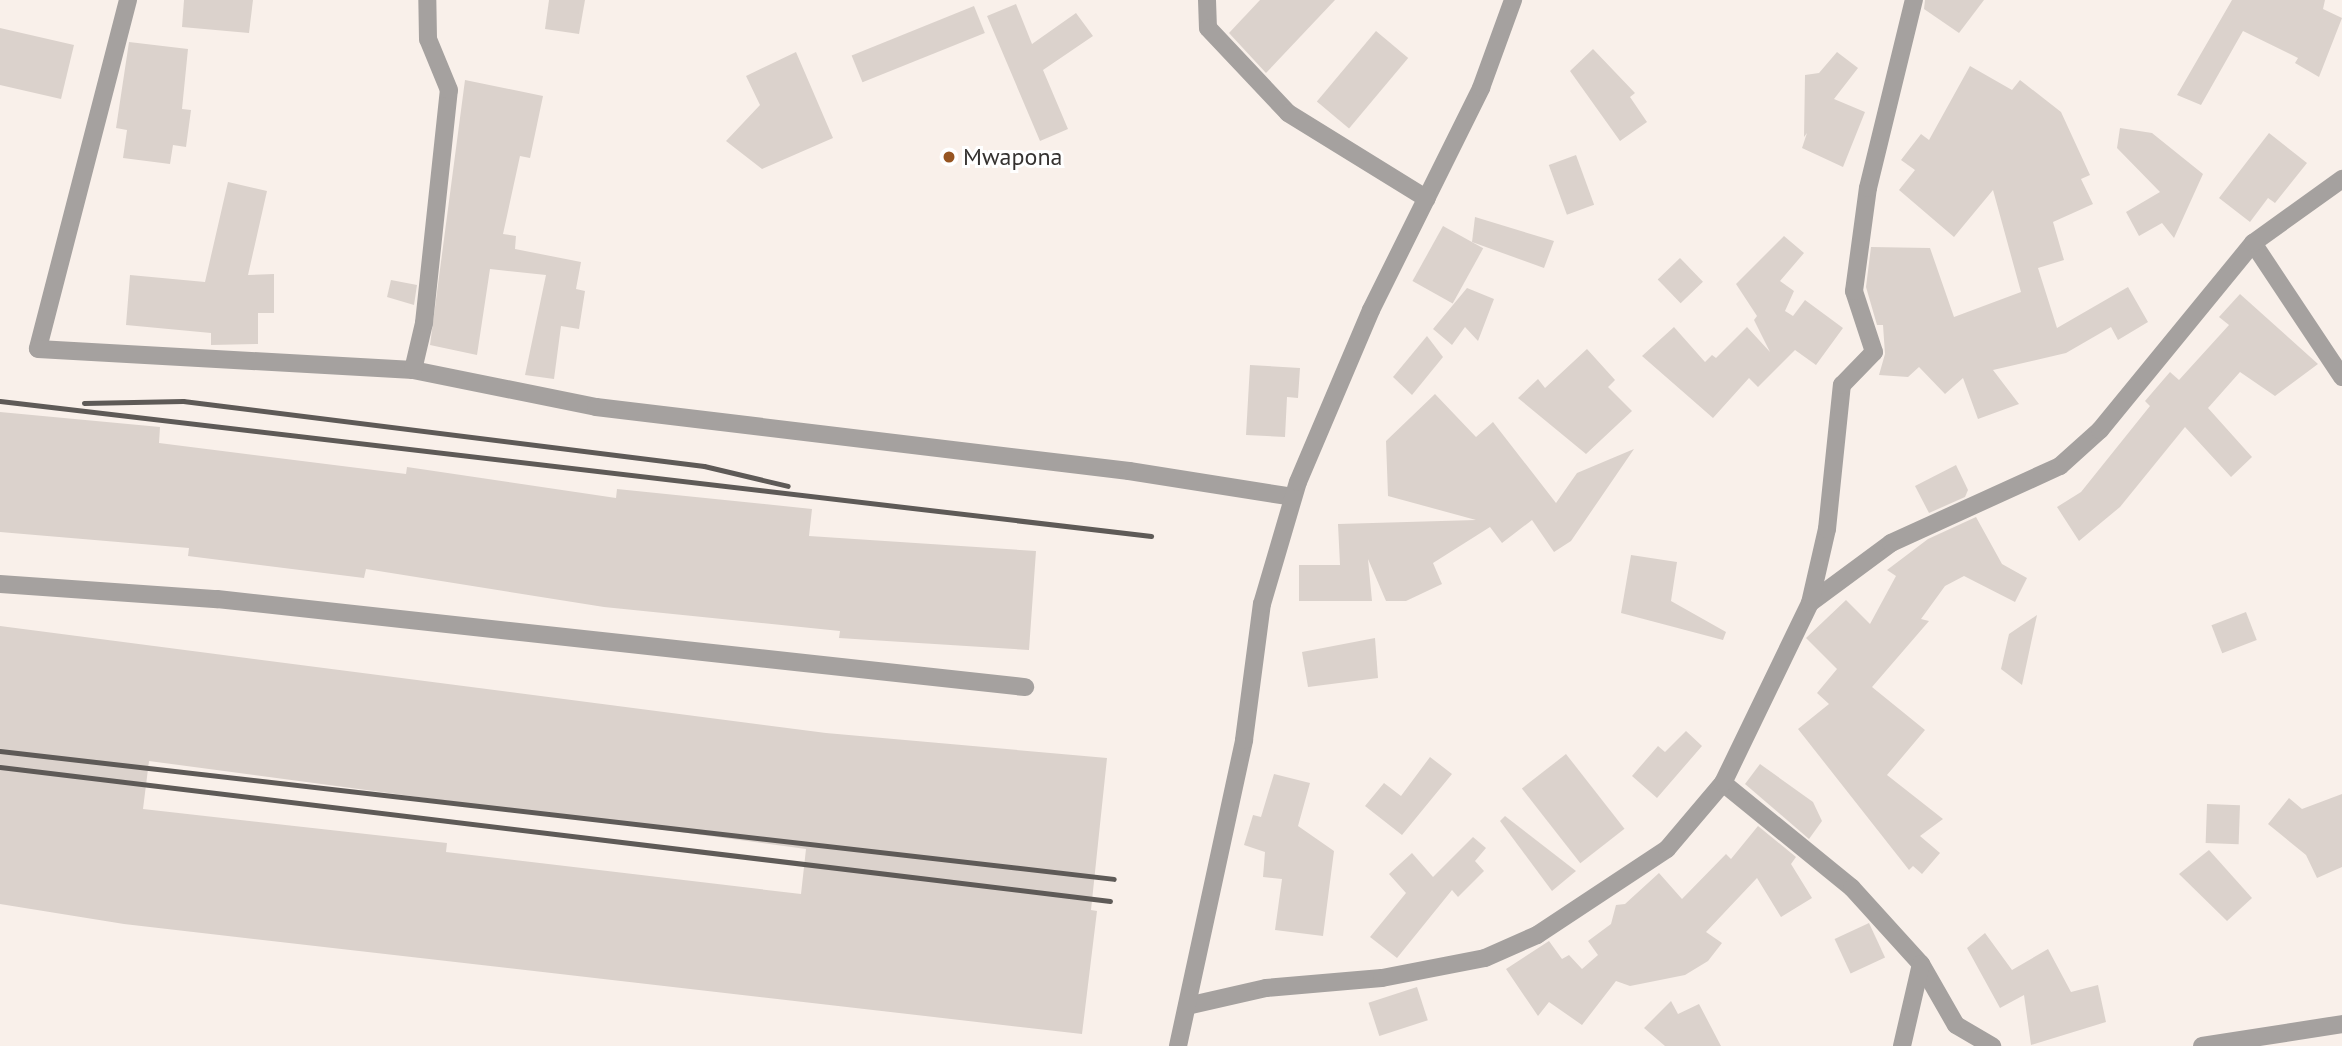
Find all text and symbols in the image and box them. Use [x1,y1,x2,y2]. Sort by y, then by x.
place label: Mwapona [963,143,1062,171]
marker: Mwapona [941,149,957,165]

